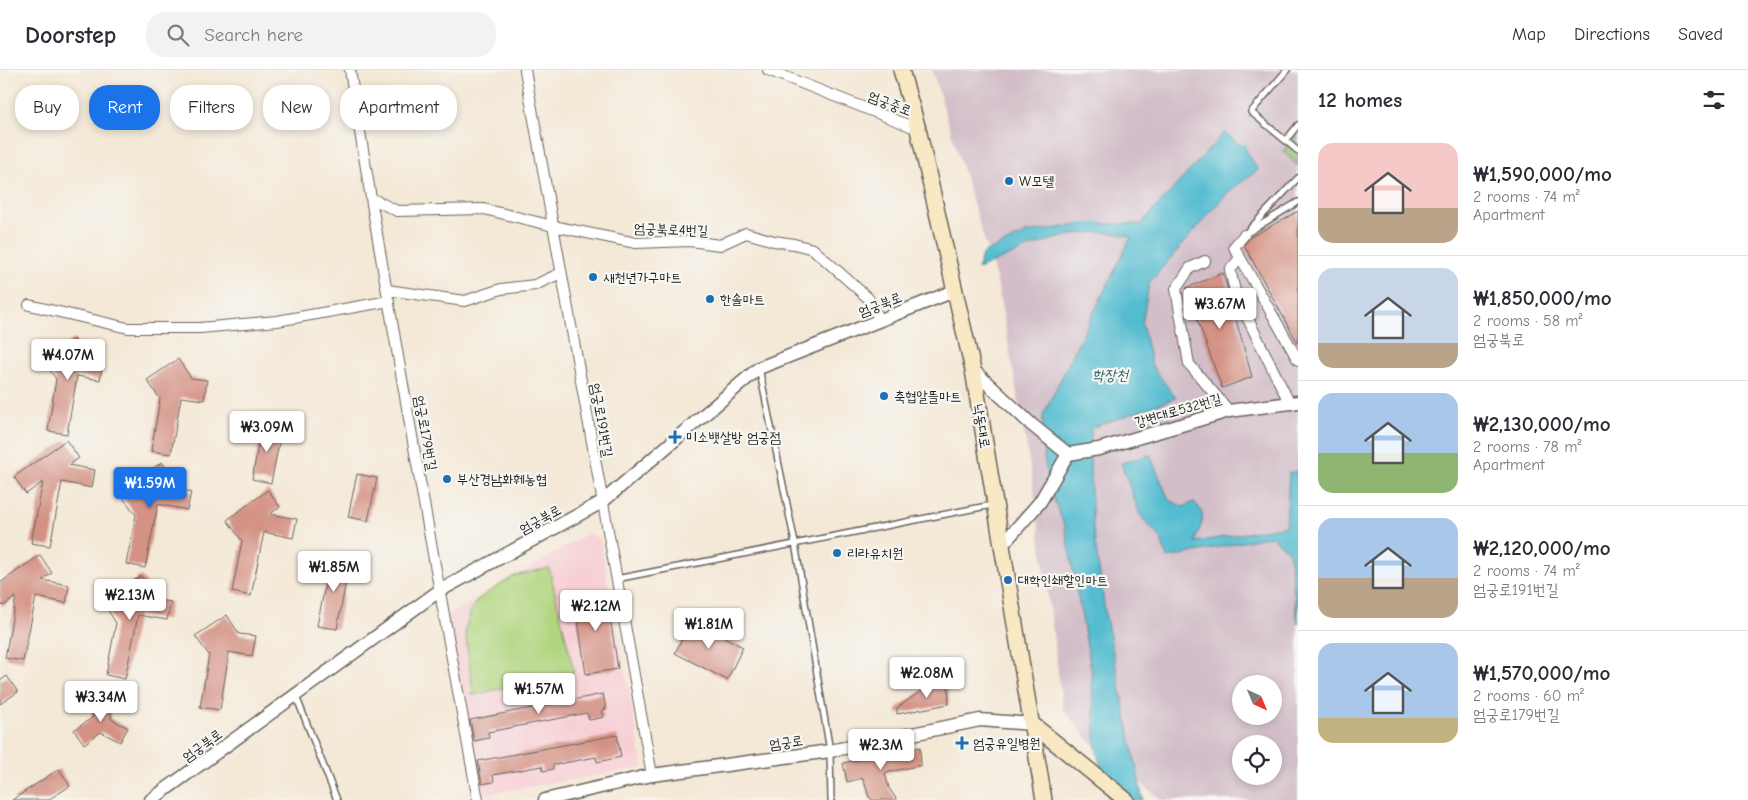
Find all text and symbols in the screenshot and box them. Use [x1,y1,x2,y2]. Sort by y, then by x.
search box [146,12,496,57]
text: Doorstep [25,21,116,49]
icon: search [164,21,192,49]
text: Search here [204,24,303,46]
text: Map [1512,24,1546,45]
text: Directions [1574,24,1650,45]
text: Saved [1678,24,1723,45]
chip: Buy [15,85,79,130]
chip: Rent [89,85,160,130]
chip: Filters [170,85,253,130]
chip: New [263,85,330,130]
chip: Apartment [340,85,457,130]
icon: filters [1700,86,1728,114]
street label: 엄궁중로 [866,87,914,119]
text: 12 homes [1318,88,1402,112]
text: ₩1,590,000/mo [1473,162,1612,186]
icon: home [1358,163,1418,223]
place label: W모텔 [1019,173,1054,190]
marker: W모텔 [1003,175,1015,187]
text: 2 rooms · 74 m² [1473,188,1580,206]
text: Apartment [1473,206,1545,224]
street label: 엄궁북로4번길 [634,220,709,239]
place label: 새천년가구마트 [603,269,682,286]
marker: 새천년가구마트 [587,271,599,283]
text: ₩1,850,000/mo [1473,286,1612,310]
street label: 엄궁북로 [856,288,904,320]
pin: ₩3.67M [1179,288,1261,330]
icon: home [1358,288,1418,348]
place label: 한솔마트 [720,291,765,308]
marker: 한솔마트 [704,293,716,305]
text: ₩3.67M [1194,295,1246,313]
text: 2 rooms · 58 m² [1473,312,1583,330]
text: 엄궁북로 [1473,331,1525,349]
pin: ₩4.07M [27,338,109,381]
text: ₩4.07M [42,346,94,364]
water label: 학장천 [1092,366,1130,384]
street label: 엄궁로191번길 [587,382,617,459]
place label: 축협알뜰마트 [894,388,962,405]
marker: 축협알뜰마트 [878,390,890,402]
street label: 강변대로532번길 [1133,390,1224,431]
street label: 엄궁로179번길 [411,394,441,473]
street label: 낙동대로 [969,402,994,450]
pin: ₩3.09M [226,410,308,453]
text: ₩2,130,000/mo [1473,412,1611,436]
icon: home [1358,413,1418,473]
text: ₩3.09M [240,418,294,436]
place label: 미소뱃살방 엄궁점 [686,429,781,446]
marker: 미소뱃살방 엄궁점 [668,430,682,444]
text: 2 rooms · 78 m² [1473,438,1581,456]
text: Apartment [1473,456,1545,474]
pin: ₩1.59M [109,466,191,509]
place label: 부산경남화훼농협 [457,471,547,488]
marker: 부산경남화훼농협 [441,473,453,485]
text: ₩1.59M [125,474,175,492]
street label: 엄궁북로 [516,501,564,538]
text: ₩2,120,000/mo [1473,536,1611,560]
icon: home [1358,538,1418,598]
place label: 리라유치원 [847,545,903,562]
marker: 리라유치원 [831,547,843,559]
pin: ₩1.85M [293,550,375,593]
text: ₩1.85M [309,558,359,576]
text: 2 rooms · 74 m² [1473,562,1580,580]
place label: 대학인쇄할인마트 [1018,572,1108,589]
marker: 대학인쇄할인마트 [1002,574,1014,586]
pin: ₩2.13M [89,578,171,621]
text: 엄궁로191번길 [1473,581,1559,599]
text: ₩2.13M [105,586,155,604]
pin: ₩2.12M [555,590,637,632]
text: ₩2.12M [571,597,621,615]
pin: ₩1.81M [668,608,750,650]
text: ₩1.81M [685,615,733,633]
pin: ₩2.08M [886,656,968,699]
text: ₩1,570,000/mo [1473,661,1610,685]
icon: home [1358,663,1418,723]
text: ₩2.08M [900,664,954,682]
pin: ₩1.57M [498,672,580,715]
north arrow [1232,675,1282,725]
map controls [1232,675,1282,785]
pin: ₩3.34M [60,680,142,723]
text: ₩1.57M [514,680,564,698]
text: 2 rooms · 60 m² [1473,687,1584,705]
text: ₩3.34M [76,688,126,706]
text: 엄궁로179번길 [1473,706,1560,724]
street label: 엄궁북로 [179,725,226,766]
pin: ₩2.3M [846,728,916,771]
street label: 엄궁로 [768,732,804,753]
place label: 엄궁유일병원 [973,735,1041,752]
button: locate [1232,735,1282,785]
text: ₩2.3M [859,736,903,754]
marker: 엄궁유일병원 [955,736,969,750]

